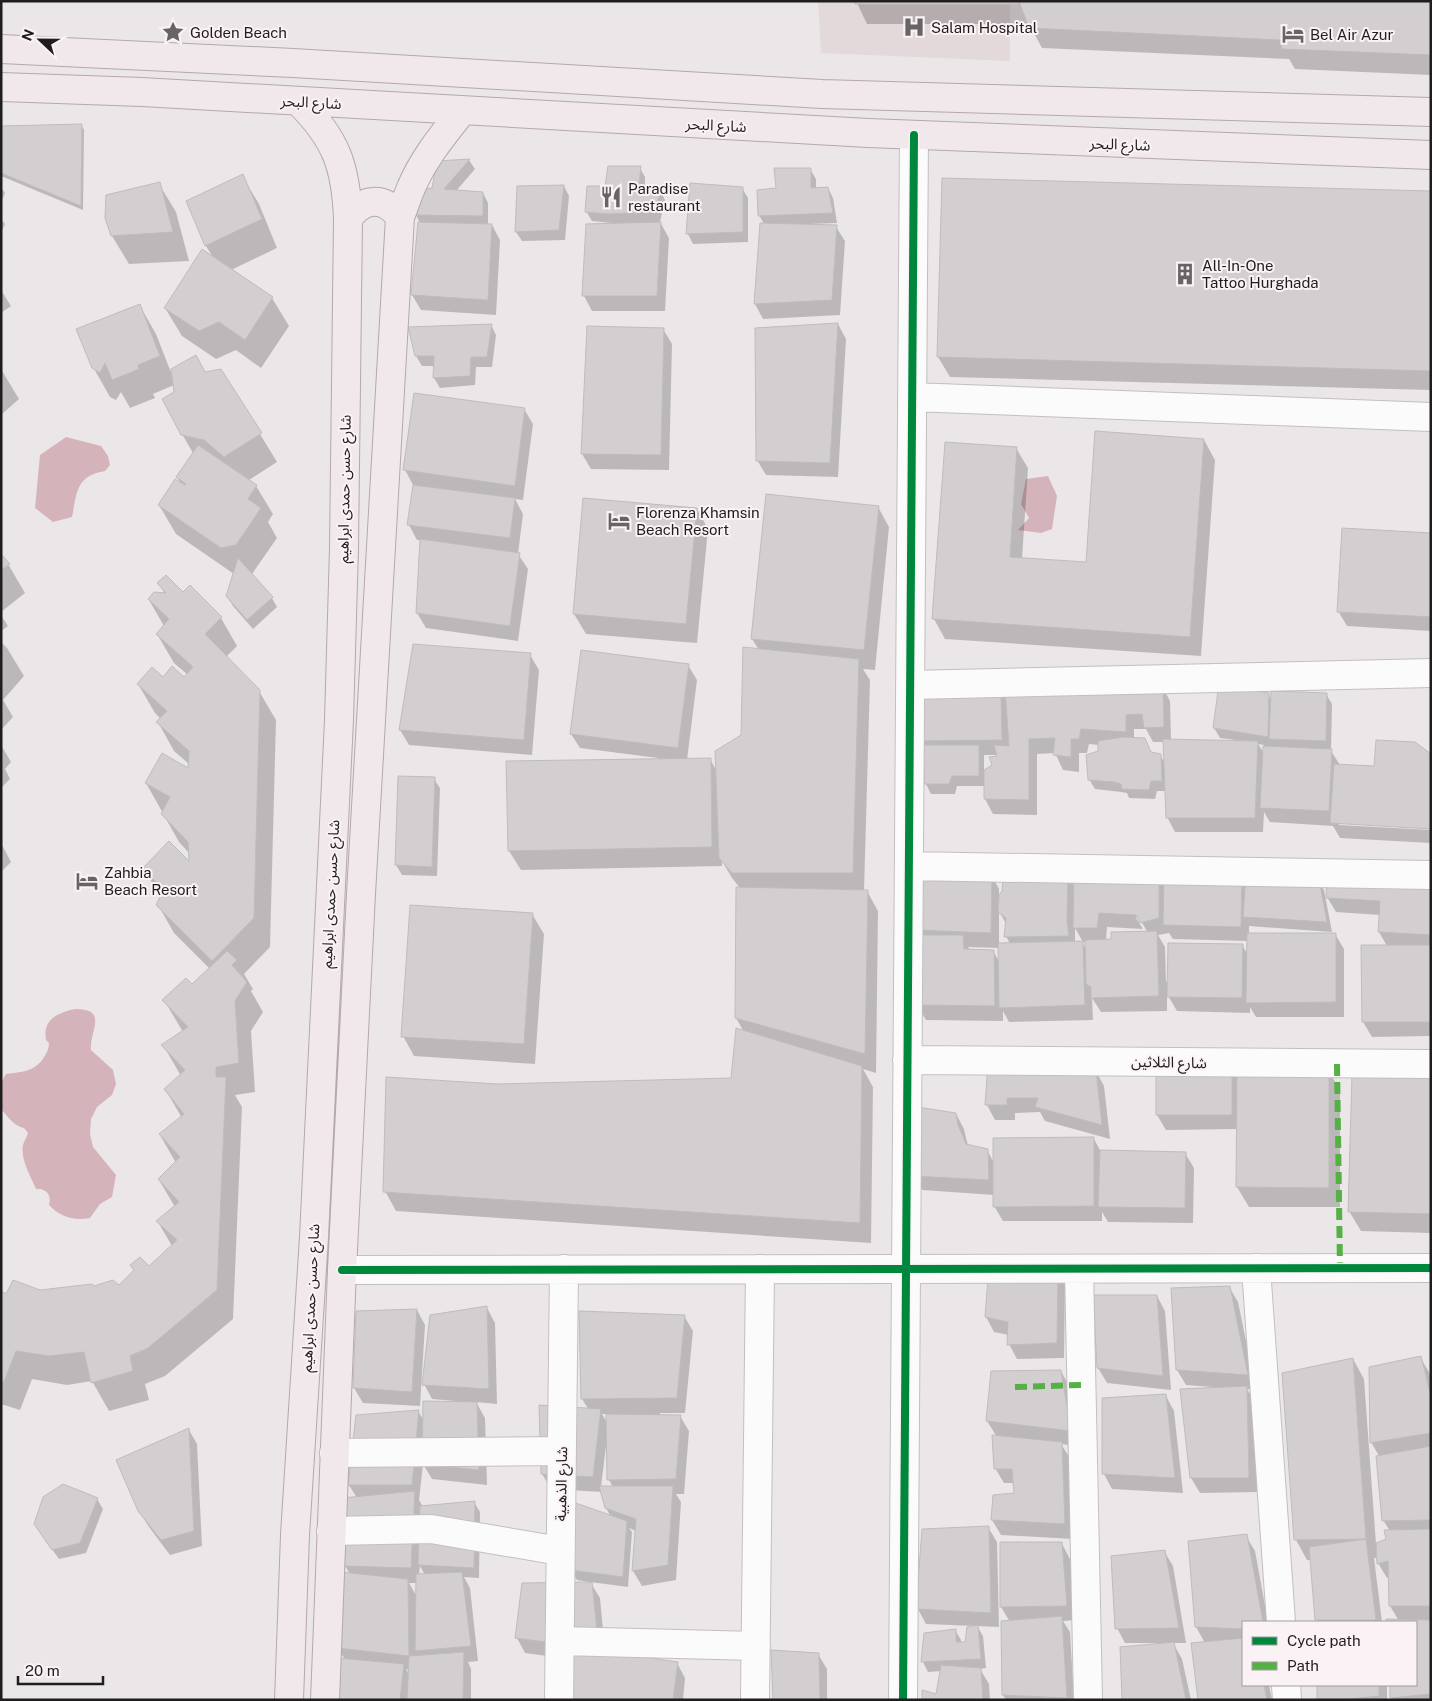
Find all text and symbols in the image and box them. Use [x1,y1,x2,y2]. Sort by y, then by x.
hospital icon: Salam Hospital [901,14,927,40]
north arrow [15,15,65,65]
place icon: Golden Beach [160,19,186,45]
place label: Salam Hospital [931,19,1037,36]
hotel icon: Bel Air Azur [1280,21,1306,47]
place label: Golden Beach [190,24,287,41]
place label: Bel Air Azur [1310,26,1393,43]
text: N [18,27,37,43]
street label: شارع البحر [279,92,342,116]
street label: شارع البحر [684,115,747,139]
street label: شارع البحر [1088,134,1151,158]
place label: Paradise restaurant [628,180,701,214]
restaurant icon: Paradise restaurant [598,184,624,210]
place label: All-In-One Tattoo Hurghada [1202,257,1319,291]
building icon: All-In-One Tattoo Hurghada [1172,261,1198,287]
street label: شارع حسن حمدى ابراهيم [334,414,358,564]
place label: Florenza Khamsin Beach Resort [636,504,760,538]
hotel icon: Florenza Khamsin Beach Resort [606,508,632,534]
street label: شارع حسن حمدى ابراهيم [318,819,346,969]
place label: Zahbia Beach Resort [104,864,197,898]
hotel icon: Zahbia Beach Resort [74,868,100,894]
street label: شارع الثلاثين [1131,1053,1207,1075]
street label: شارع حسن حمدى ابراهيم [298,1223,326,1373]
street label: شارع الذهبية [552,1446,574,1522]
legend [1242,1621,1417,1686]
text: Cycle path [1287,1632,1361,1649]
scale bar [18,1654,102,1686]
text: Path [1287,1657,1319,1674]
text: 20 m [25,1662,60,1679]

